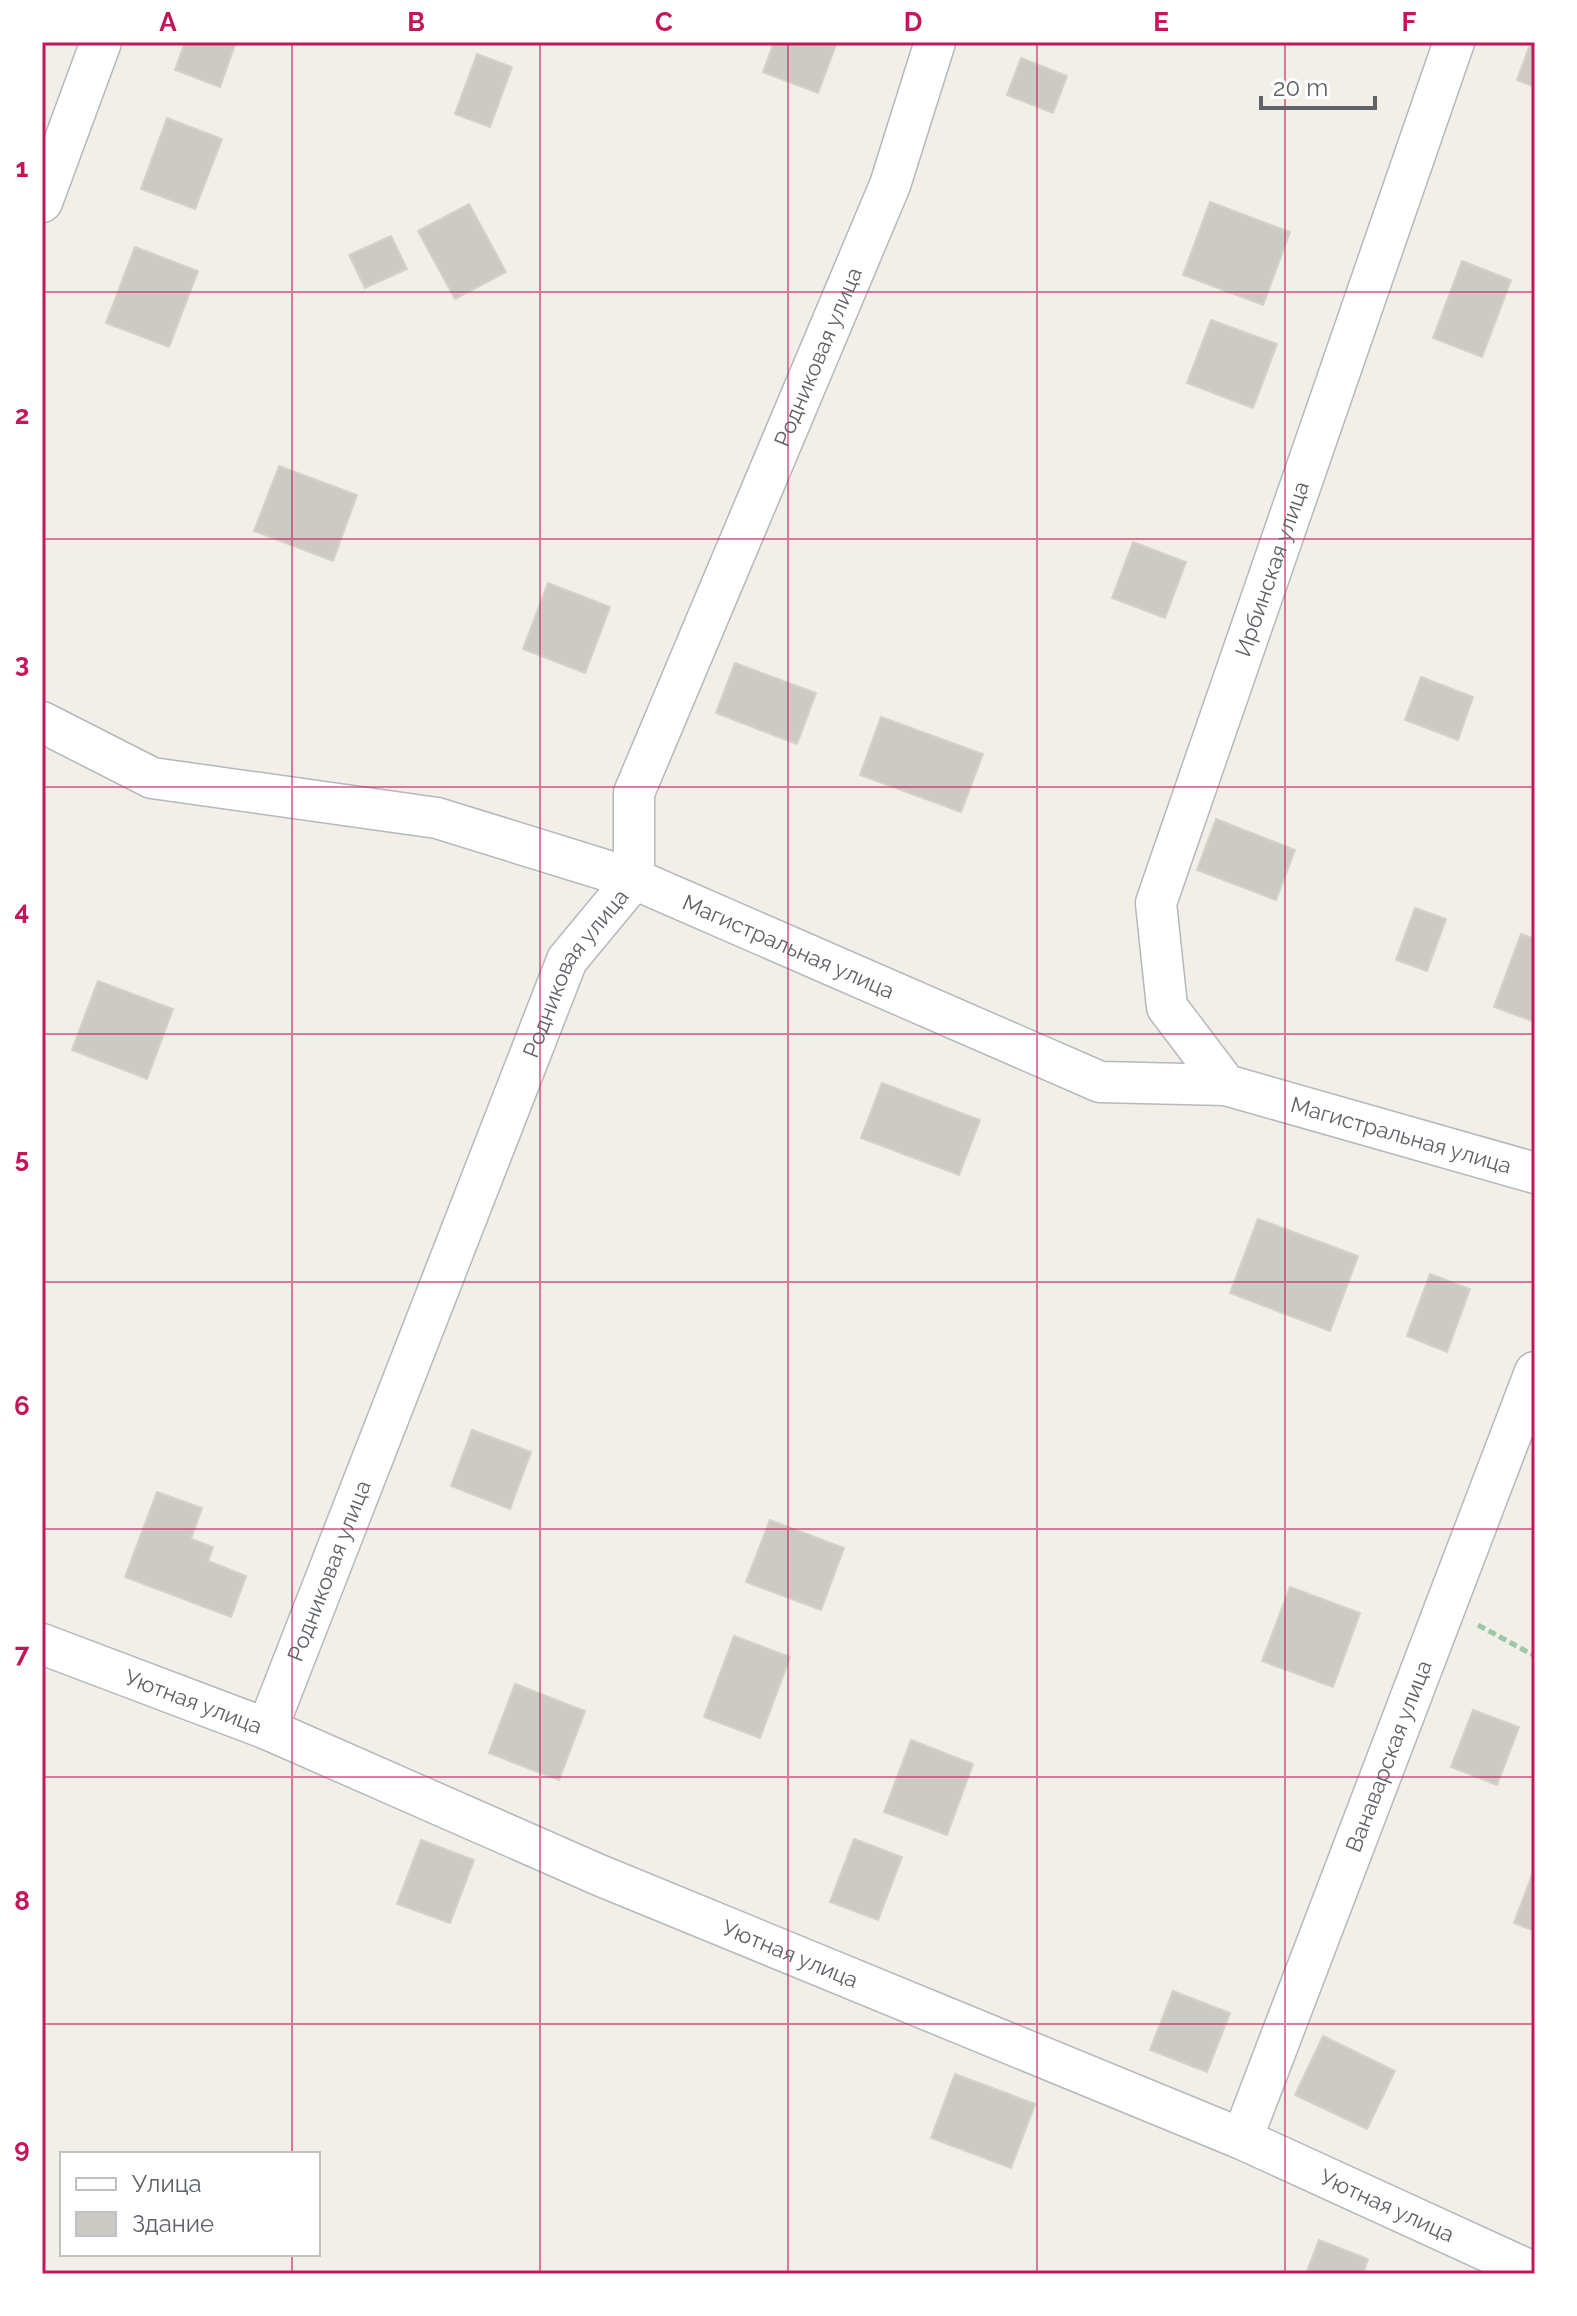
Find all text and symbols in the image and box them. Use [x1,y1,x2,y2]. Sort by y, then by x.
text: A [159,7,177,37]
text: B [407,7,425,37]
text: C [655,7,673,37]
text: D [904,7,922,37]
text: E [1153,7,1169,37]
text: F [1402,7,1417,37]
scale bar [1261,60,1375,110]
text: 20 m [1273,73,1328,102]
text: 1 [16,153,29,183]
street label: Родниковая улица [769,263,867,450]
text: 2 [15,400,29,430]
street label: Ирбинская улица [1229,478,1314,660]
text: 3 [15,648,29,678]
street label: Родниковая улица [517,884,633,1061]
street label: Магистральная улица [679,889,898,1004]
text: 4 [15,896,29,926]
street label: Магистральная улица [1288,1091,1515,1179]
text: 5 [15,1143,29,1173]
text: 6 [14,1391,30,1421]
street label: Родниковая улица [282,1477,376,1665]
text: 7 [15,1638,30,1668]
street label: Ванаварская улица [1340,1657,1437,1855]
street label: Уютная улица [121,1664,266,1739]
text: 8 [14,1886,30,1916]
street label: Уютная улица [718,1914,862,1993]
text: 9 [14,2133,30,2163]
legend [60,2152,320,2256]
street label: Уютная улица [1316,2164,1458,2247]
text: Улица [132,2169,202,2198]
text: Здание [132,2209,214,2238]

